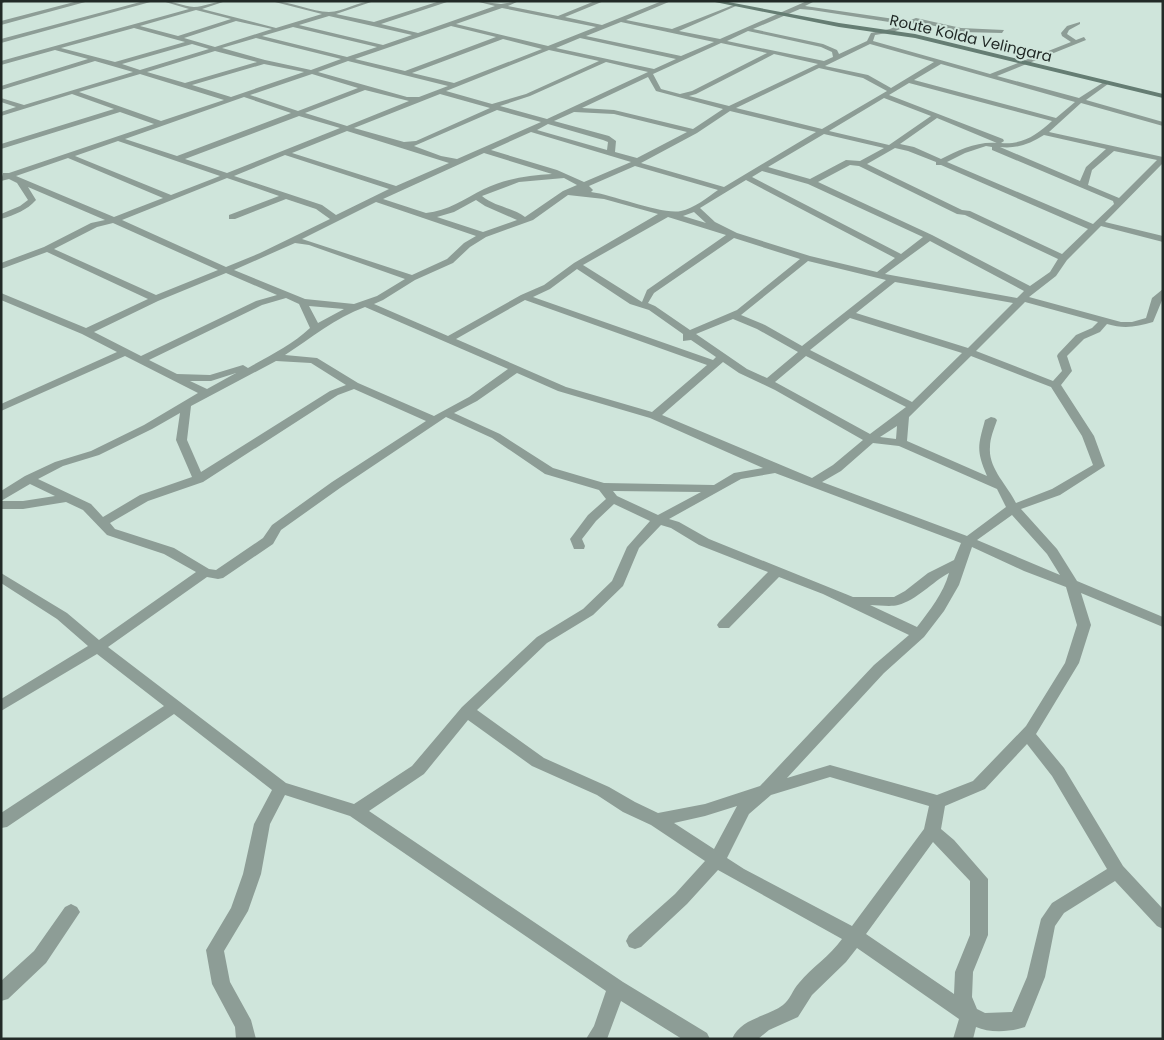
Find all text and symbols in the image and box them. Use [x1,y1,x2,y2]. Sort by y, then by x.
street label: Route Kolda Velingara [888,9,1054,67]

